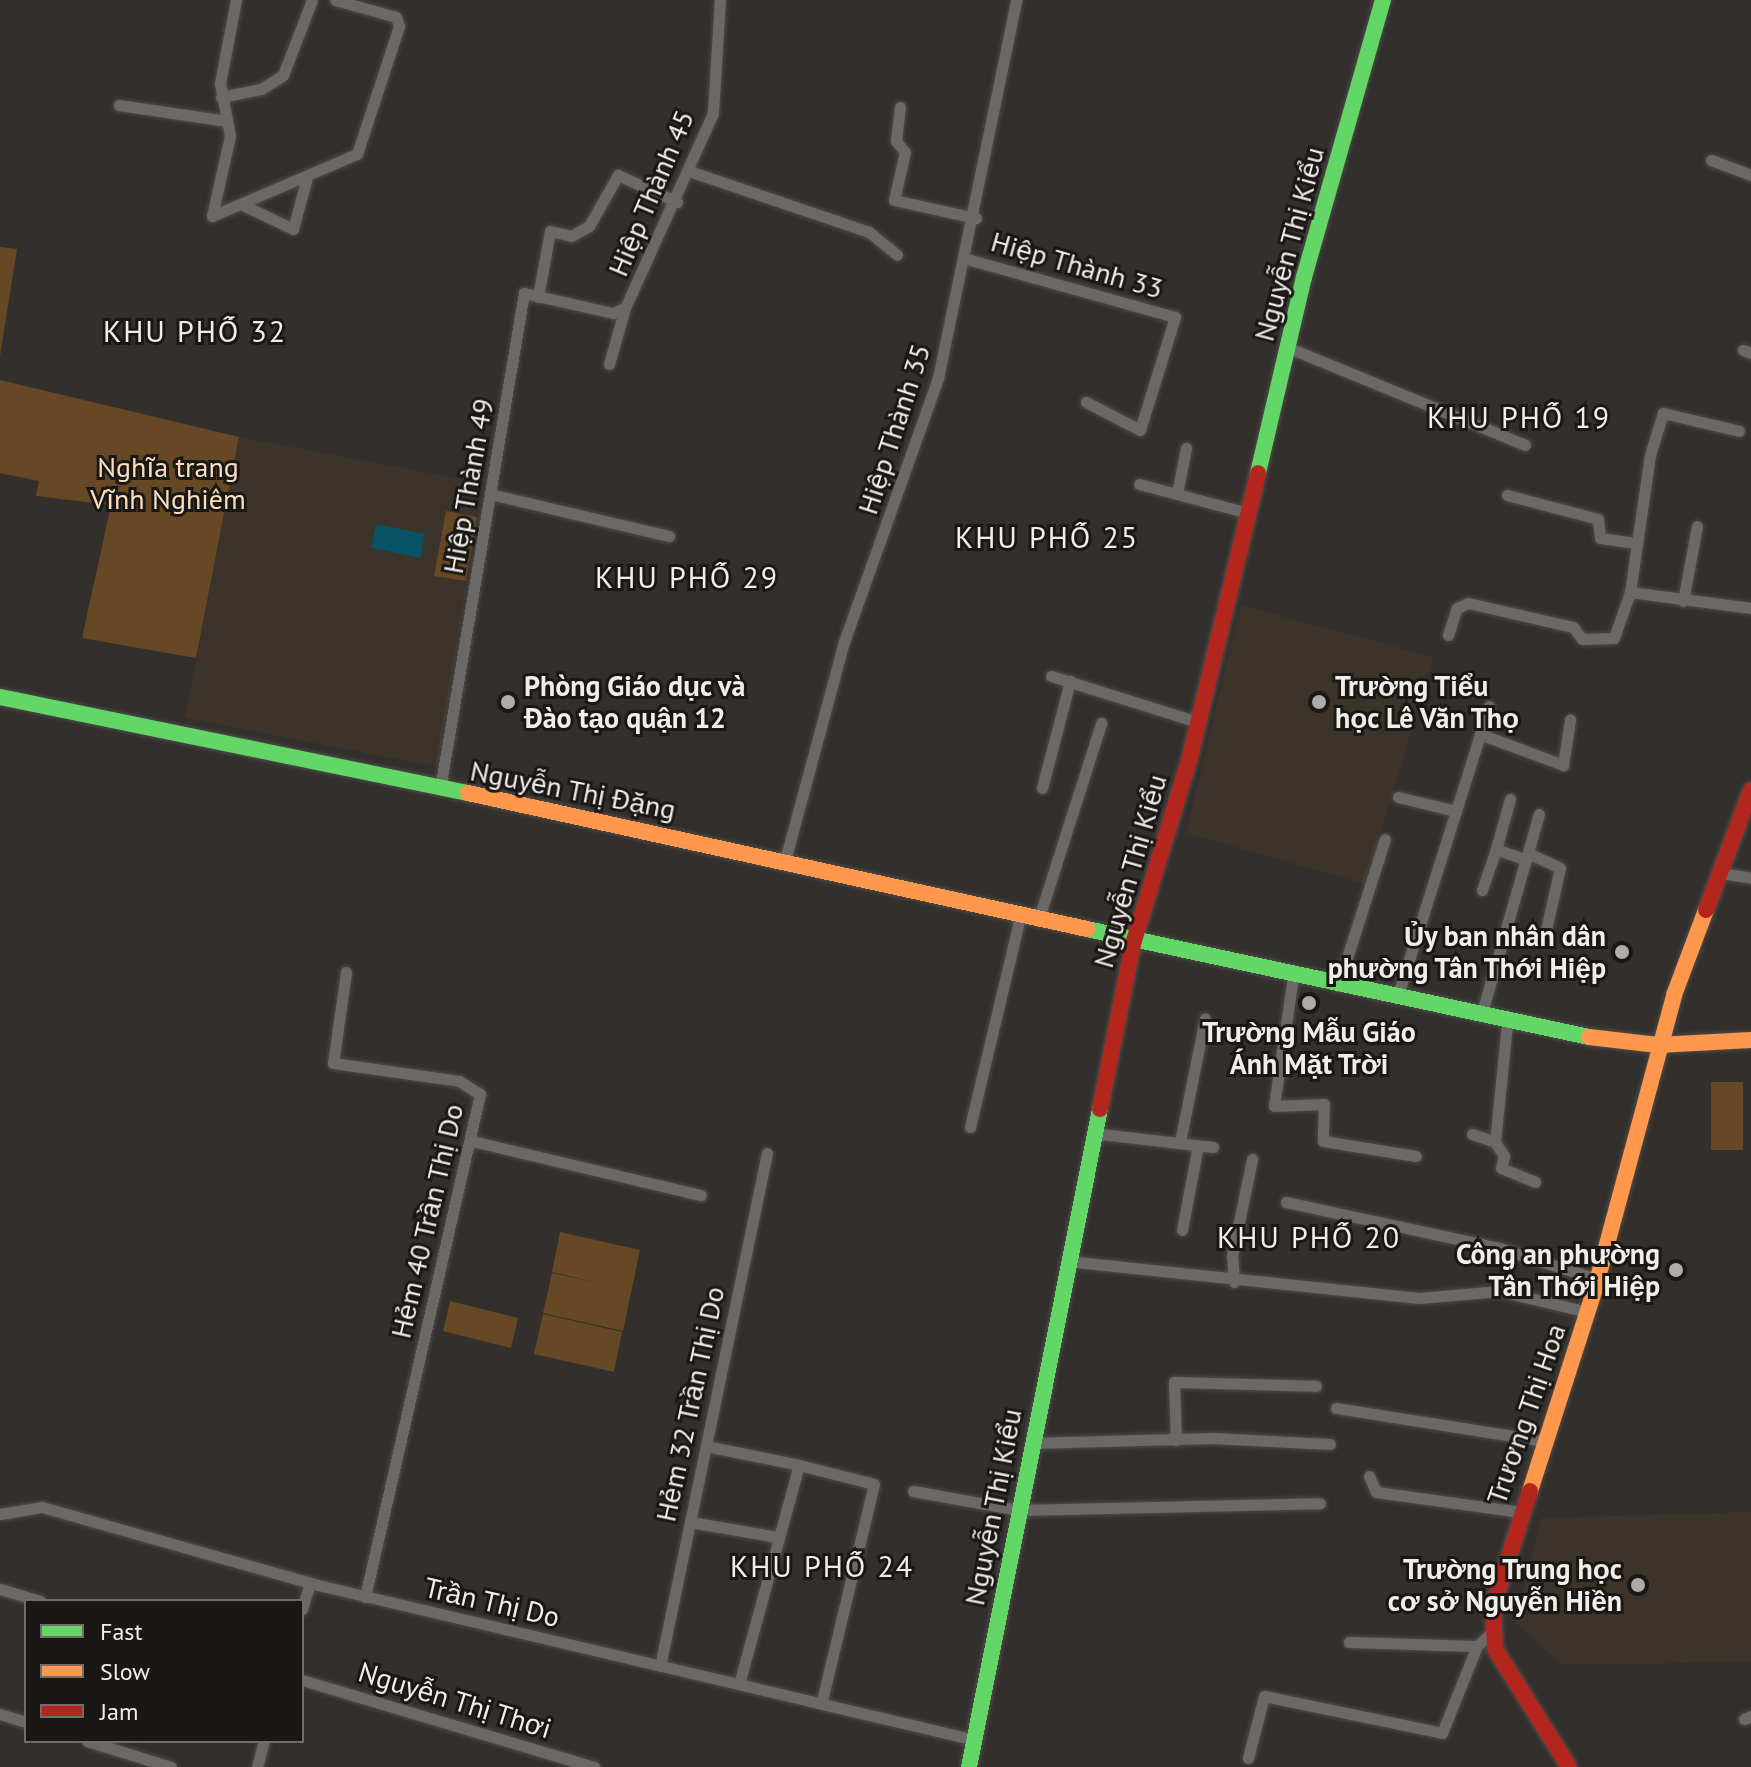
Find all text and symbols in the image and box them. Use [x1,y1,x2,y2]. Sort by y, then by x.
street label: Hiệp Thành 45 [601,105,701,281]
street label: Nguyễn Thị Kiểu [1247,143,1331,345]
street label: Hiệp Thành 33 [987,224,1167,306]
district label: KHU PHỐ 32 [103,313,287,349]
street label: Hiệp Thành 35 [851,339,937,519]
street label: Hiệp Thành 49 [436,395,500,577]
district label: KHU PHỐ 19 [1427,399,1611,435]
park label: Nghĩa trang Vĩnh Nghiêm [90,450,246,516]
district label: KHU PHỐ 25 [955,519,1139,555]
district label: KHU PHỐ 29 [595,559,779,595]
place label: Phòng Giáo dục và Đào tạo quận 12 [524,669,747,735]
place label: Trường Tiểu học Lê Văn Thọ [1335,669,1522,735]
marker: Phòng Giáo dục và Đào tạo quận 12 [499,693,517,711]
marker: Trường Tiểu học Lê Văn Thọ [1310,693,1328,711]
street label: Nguyễn Thị Đặng [467,754,679,826]
street label: Nguyễn Thị Kiểu [1086,770,1174,972]
place label: Ủy ban nhân dân phường Tân Thới Hiệp [1326,919,1606,985]
marker: Ủy ban nhân dân phường Tân Thới Hiệp [1613,943,1631,961]
marker: Trường Mẫu Giáo Ánh Mặt Trời [1300,994,1318,1012]
place label: Trường Mẫu Giáo Ánh Mặt Trời [1202,1015,1416,1081]
street label: Hẻm 40 Trần Thị Do [384,1100,470,1342]
district label: KHU PHỐ 20 [1217,1219,1401,1255]
place label: Công an phường Tân Thới Hiệp [1456,1237,1660,1303]
marker: Công an phường Tân Thới Hiệp [1667,1261,1685,1279]
street label: Hẻm 32 Trần Thị Do [649,1283,731,1525]
street label: Trương Thị Hoa [1479,1319,1573,1509]
street label: Nguyễn Thị Kiểu [957,1406,1029,1608]
district label: KHU PHỐ 24 [730,1548,914,1584]
place label: Trường Trung học cơ sở Nguyễn Hiền [1388,1552,1622,1618]
street label: Trần Thị Do [421,1570,563,1634]
marker: Trường Trung học cơ sở Nguyễn Hiền [1629,1576,1647,1594]
legend [24,1599,304,1743]
text: Fast [100,1616,143,1647]
street label: Nguyễn Thị Thơi [354,1654,556,1746]
text: Slow [100,1656,150,1687]
text: Jam [100,1696,138,1727]

